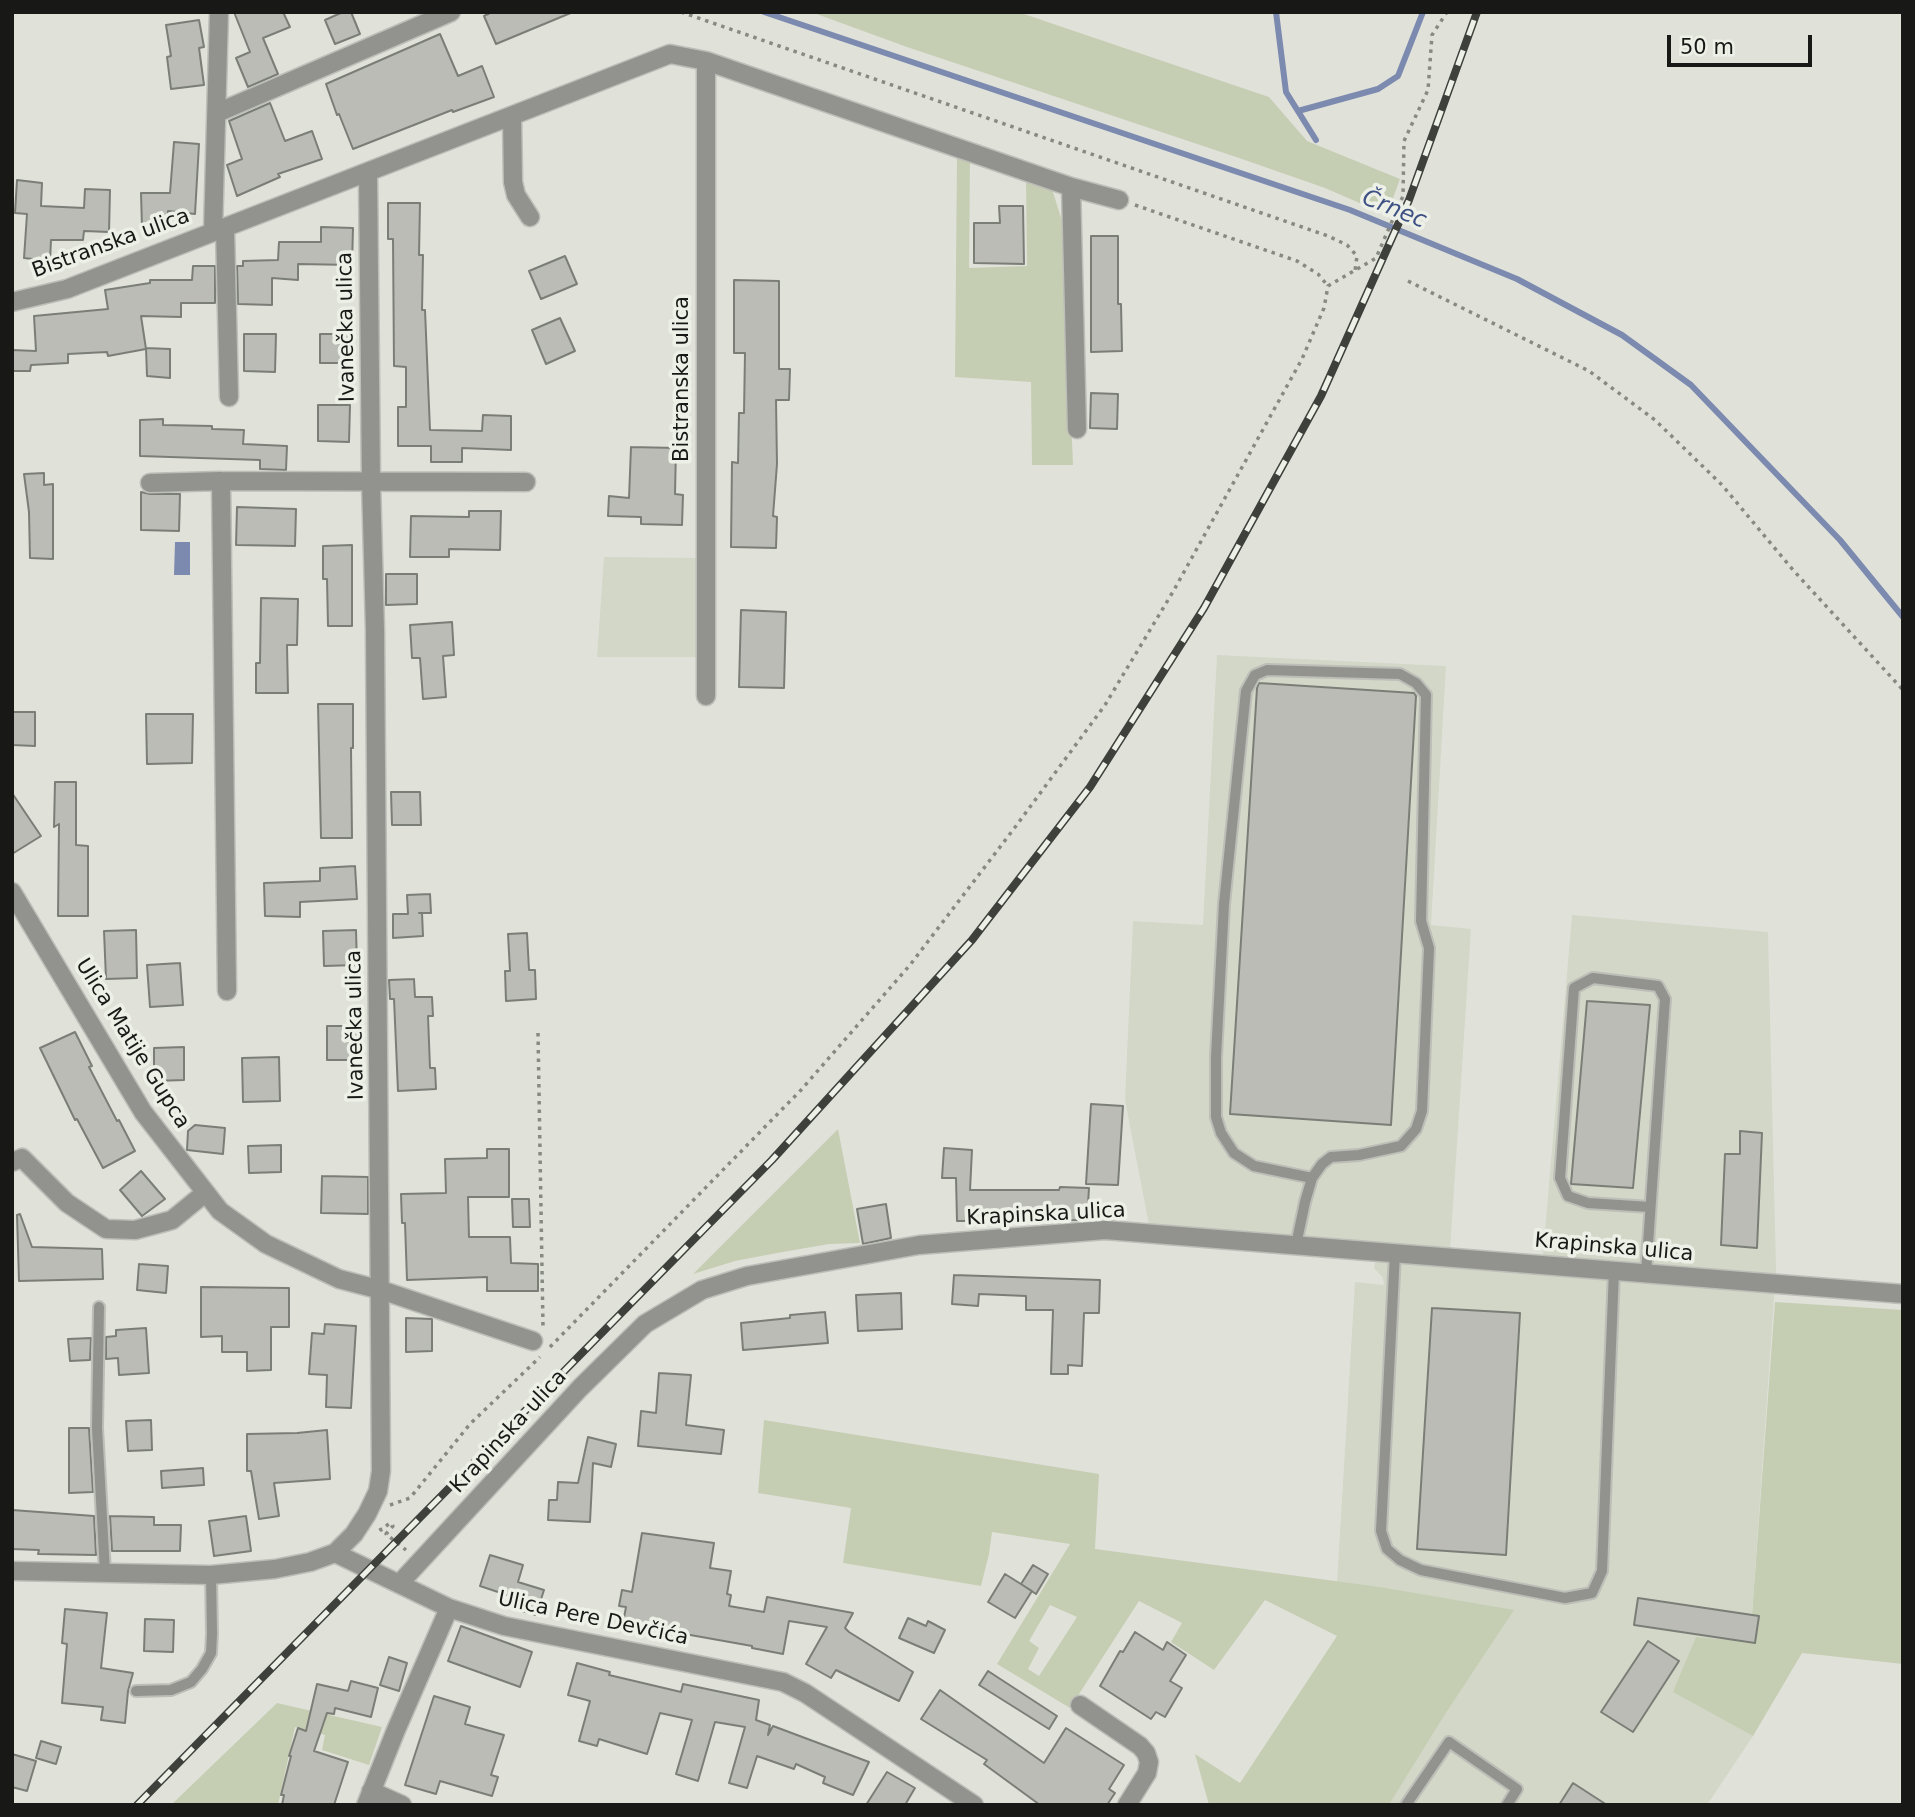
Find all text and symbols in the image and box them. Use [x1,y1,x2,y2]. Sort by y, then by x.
scale bar [1670,21,1815,65]
text: 50 m [1680,35,1734,59]
water label: Črnec [1358,185,1430,235]
street label: Bistranska ulica [29,204,193,284]
street label: Ivanečka ulica [333,252,361,402]
street label: Bistranska ulica [670,296,696,462]
street label: Ivanečka ulica [342,950,370,1100]
street label: Ulica Matije Gupca [69,954,195,1134]
street label: Krapinska ulica [966,1198,1126,1232]
street label: Krapinska ulica [1533,1229,1695,1267]
street label: Krapinska ulica [445,1365,573,1499]
street label: Ulica Pere Devčića [495,1587,691,1651]

